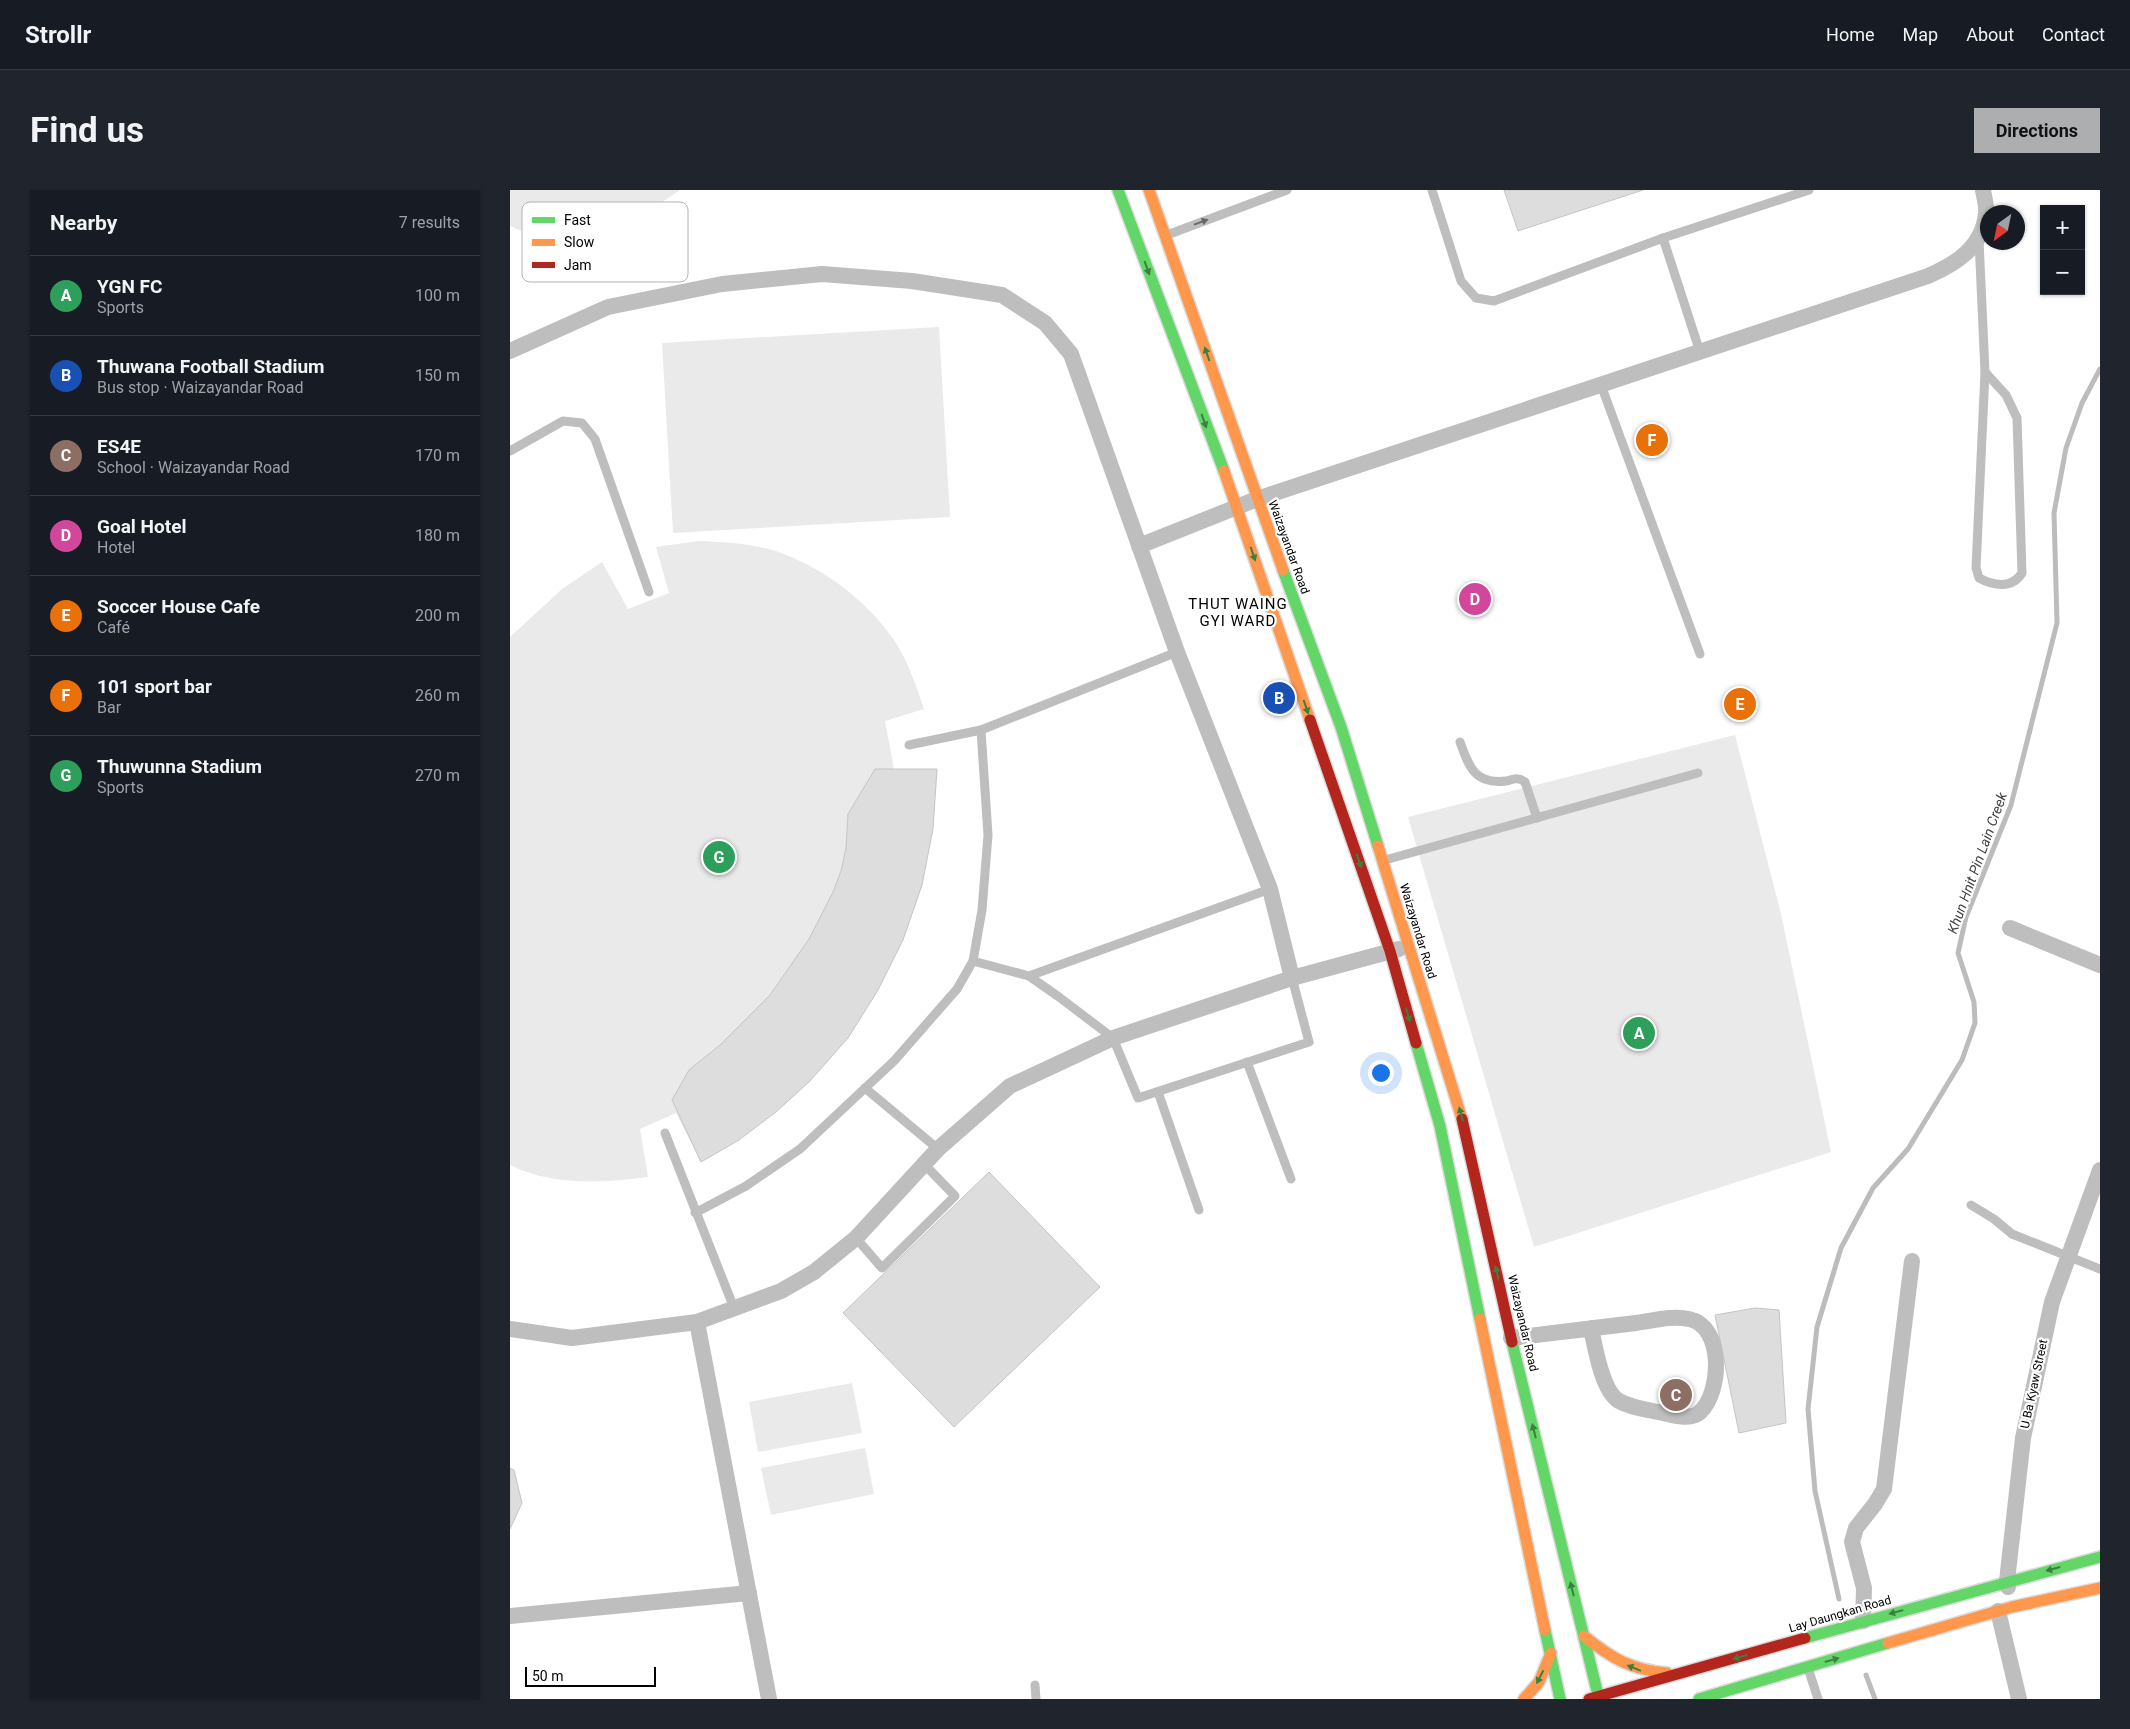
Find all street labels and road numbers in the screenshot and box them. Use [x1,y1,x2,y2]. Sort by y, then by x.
street label: Waizayandar Road [1266,498,1312,596]
street label: Waizayandar Road [1397,882,1439,980]
street label: Waizayandar Road [1505,1273,1541,1373]
street label: U Ba Kyaw Street [2018,1338,2050,1430]
street label: Lay Daungkan Road [1787,1593,1893,1635]

